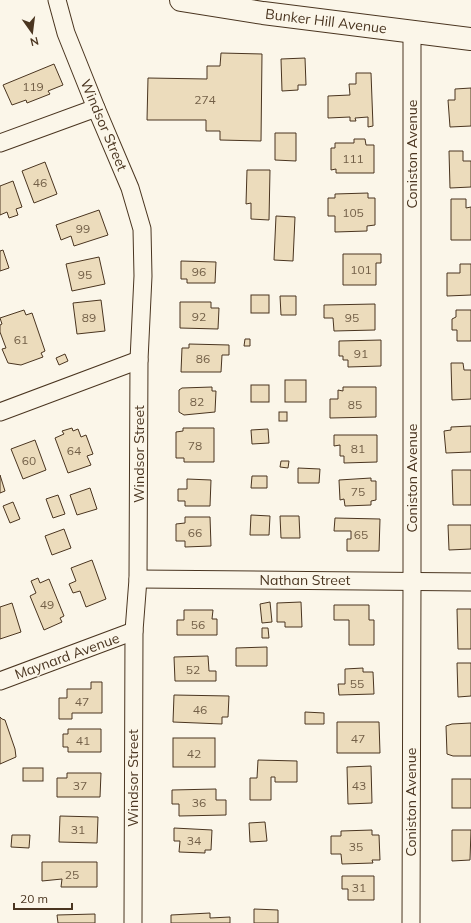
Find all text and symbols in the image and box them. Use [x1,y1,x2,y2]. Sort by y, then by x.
street label: Bunker Hill Avenue [264,5,388,37]
north arrow [12,12,52,52]
text: N [29,34,40,50]
street label: Windsor Street [77,76,131,174]
house number: 119 [22,79,44,94]
house number: 274 [194,92,216,107]
street label: Coniston Avenue [403,100,421,208]
house number: 111 [342,151,364,166]
house number: 46 [33,175,47,190]
house number: 105 [342,205,364,220]
house number: 99 [76,221,90,236]
house number: 101 [350,262,372,277]
house number: 96 [192,264,206,279]
house number: 95 [78,267,92,282]
house number: 92 [192,309,206,324]
house number: 89 [82,310,96,325]
house number: 95 [345,310,359,325]
house number: 61 [14,332,28,347]
house number: 91 [354,346,368,361]
house number: 86 [196,351,210,366]
house number: 82 [190,394,204,409]
house number: 85 [348,397,362,412]
street label: Windsor Street [130,405,148,503]
street label: Coniston Avenue [403,424,421,532]
house number: 78 [188,438,202,453]
house number: 81 [351,441,365,456]
house number: 64 [67,443,81,458]
house number: 60 [22,453,36,468]
house number: 75 [351,484,365,499]
house number: 66 [188,525,202,540]
house number: 65 [354,527,368,542]
street label: Nathan Street [260,571,351,589]
house number: 49 [40,597,54,612]
house number: 56 [191,617,205,632]
street label: Maynard Avenue [12,629,122,683]
house number: 52 [186,662,200,677]
house number: 55 [350,676,364,691]
house number: 47 [75,694,89,709]
house number: 46 [193,702,207,717]
street label: Windsor Street [124,729,142,827]
house number: 47 [351,731,365,746]
house number: 41 [76,733,90,748]
house number: 42 [187,746,201,761]
street label: Coniston Avenue [402,748,420,856]
house number: 37 [73,778,87,793]
house number: 43 [352,778,366,793]
house number: 36 [192,795,206,810]
house number: 31 [71,822,85,837]
house number: 34 [187,833,201,848]
house number: 35 [349,839,363,854]
house number: 25 [65,867,79,882]
house number: 31 [352,880,366,895]
scale bar [14,885,72,911]
text: 20 m [20,891,48,906]

